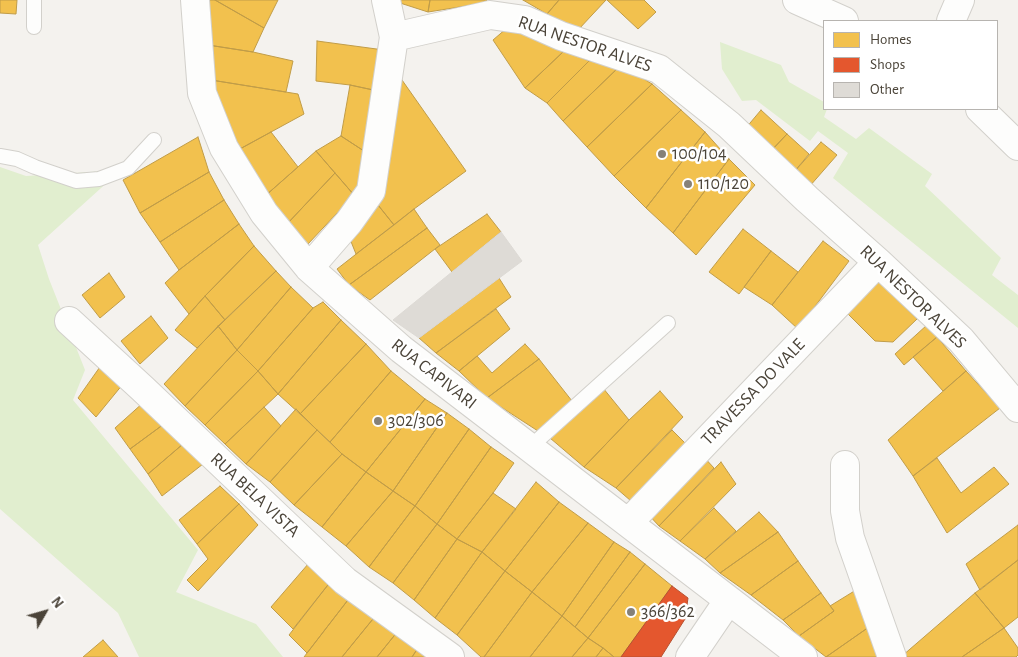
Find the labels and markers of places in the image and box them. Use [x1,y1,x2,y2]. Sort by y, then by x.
place label: 100/104 [672,143,727,165]
marker: 100/104 [656,148,668,160]
place label: 110/120 [698,173,749,195]
marker: 110/120 [682,178,694,190]
place label: 302/306 [388,410,444,432]
marker: 302/306 [372,415,384,427]
place label: 366/362 [641,601,695,623]
marker: 366/362 [625,606,637,618]

